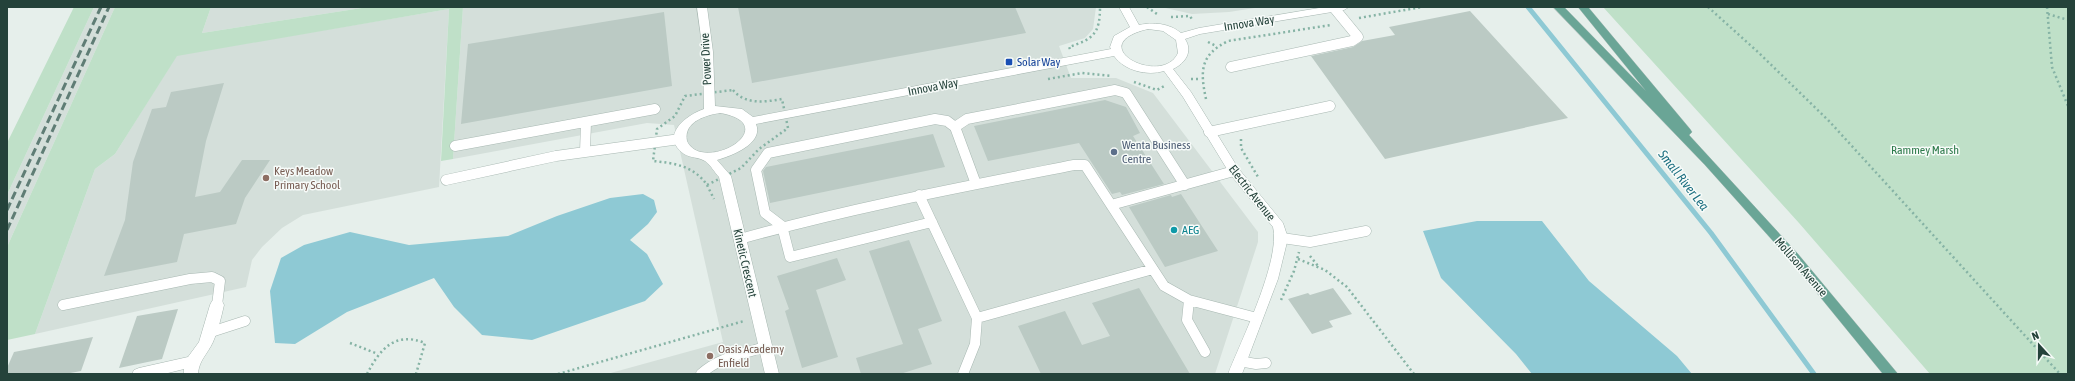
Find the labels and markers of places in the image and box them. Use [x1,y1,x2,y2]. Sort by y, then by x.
place label: Solar Way [1017,55,1061,69]
marker: Solar Way [1004,57,1014,67]
place label: Wenta Business Centre [1122,138,1191,166]
marker: Wenta Business Centre [1109,147,1119,157]
place label: Keys Meadow Primary School [274,164,341,192]
marker: Keys Meadow Primary School [261,173,271,183]
place label: AEG [1182,223,1199,237]
marker: AEG [1169,225,1179,235]
place label: Oasis Academy Enfield [718,342,784,370]
marker: Oasis Academy Enfield [705,351,715,361]

